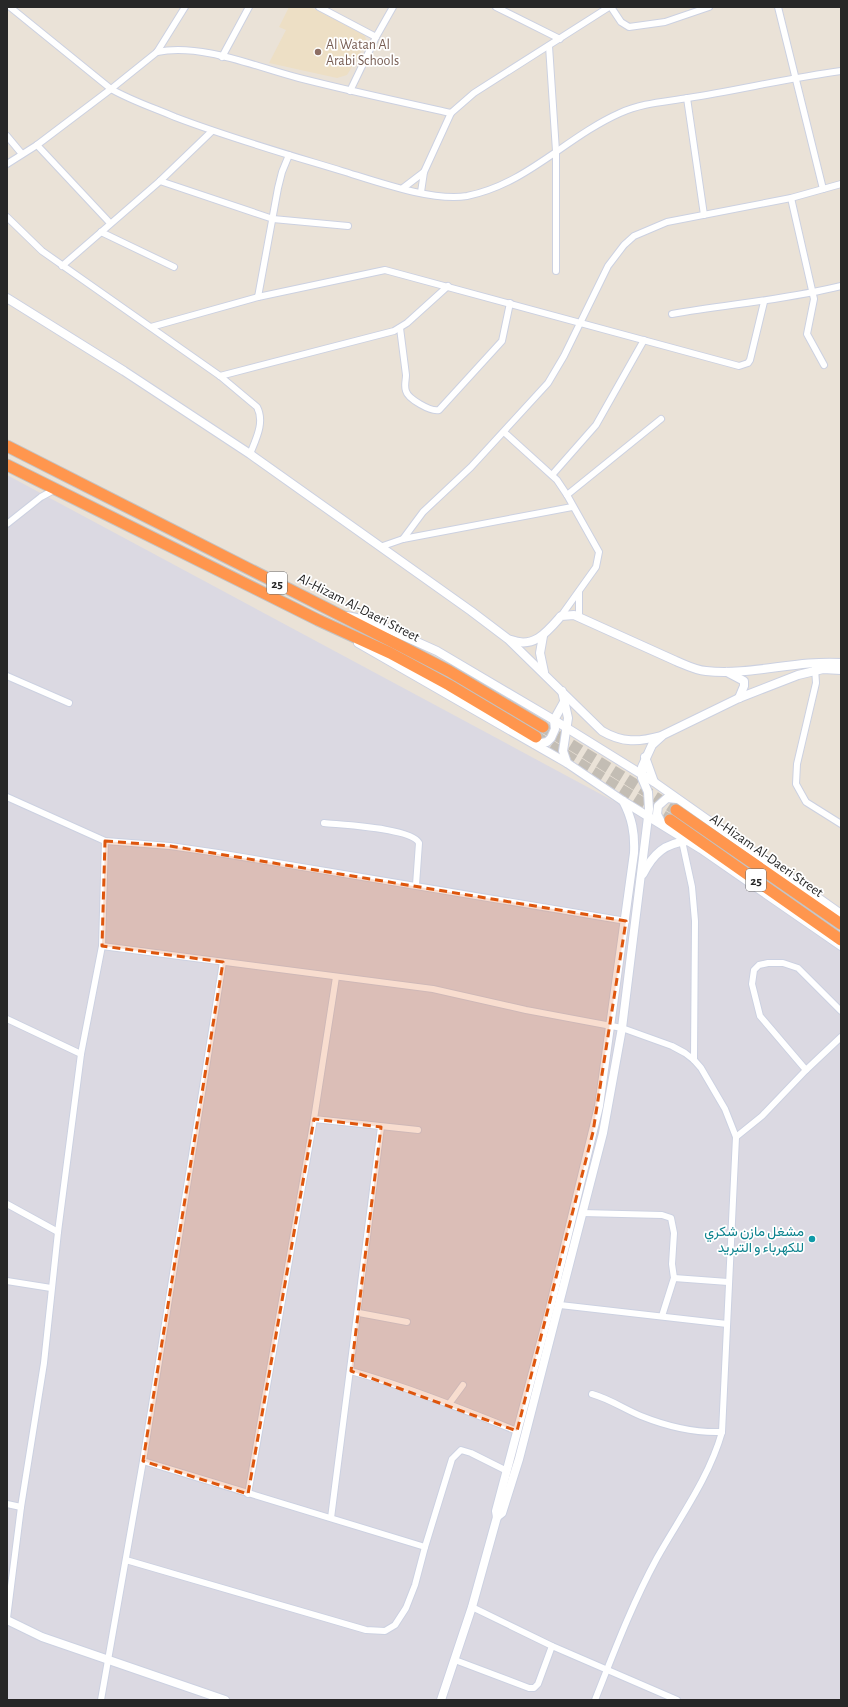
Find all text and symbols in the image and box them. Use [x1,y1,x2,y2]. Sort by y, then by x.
place label: Al Watan Al Arabi Schools [326,38,399,68]
marker: Al Watan Al Arabi Schools [313,47,323,57]
street label: Al-Hizam Al-Daeri Street [295,571,422,645]
road number: 25 [267,572,287,594]
street label: Al-Hizam Al-Daeri Street [707,811,826,900]
road number: 25 [746,869,766,891]
place label: مشغل مازن شكري للكهرباء و التبريد [704,1225,804,1256]
marker: مشغل مازن شكري للكهرباء و التبريد [807,1234,817,1244]

